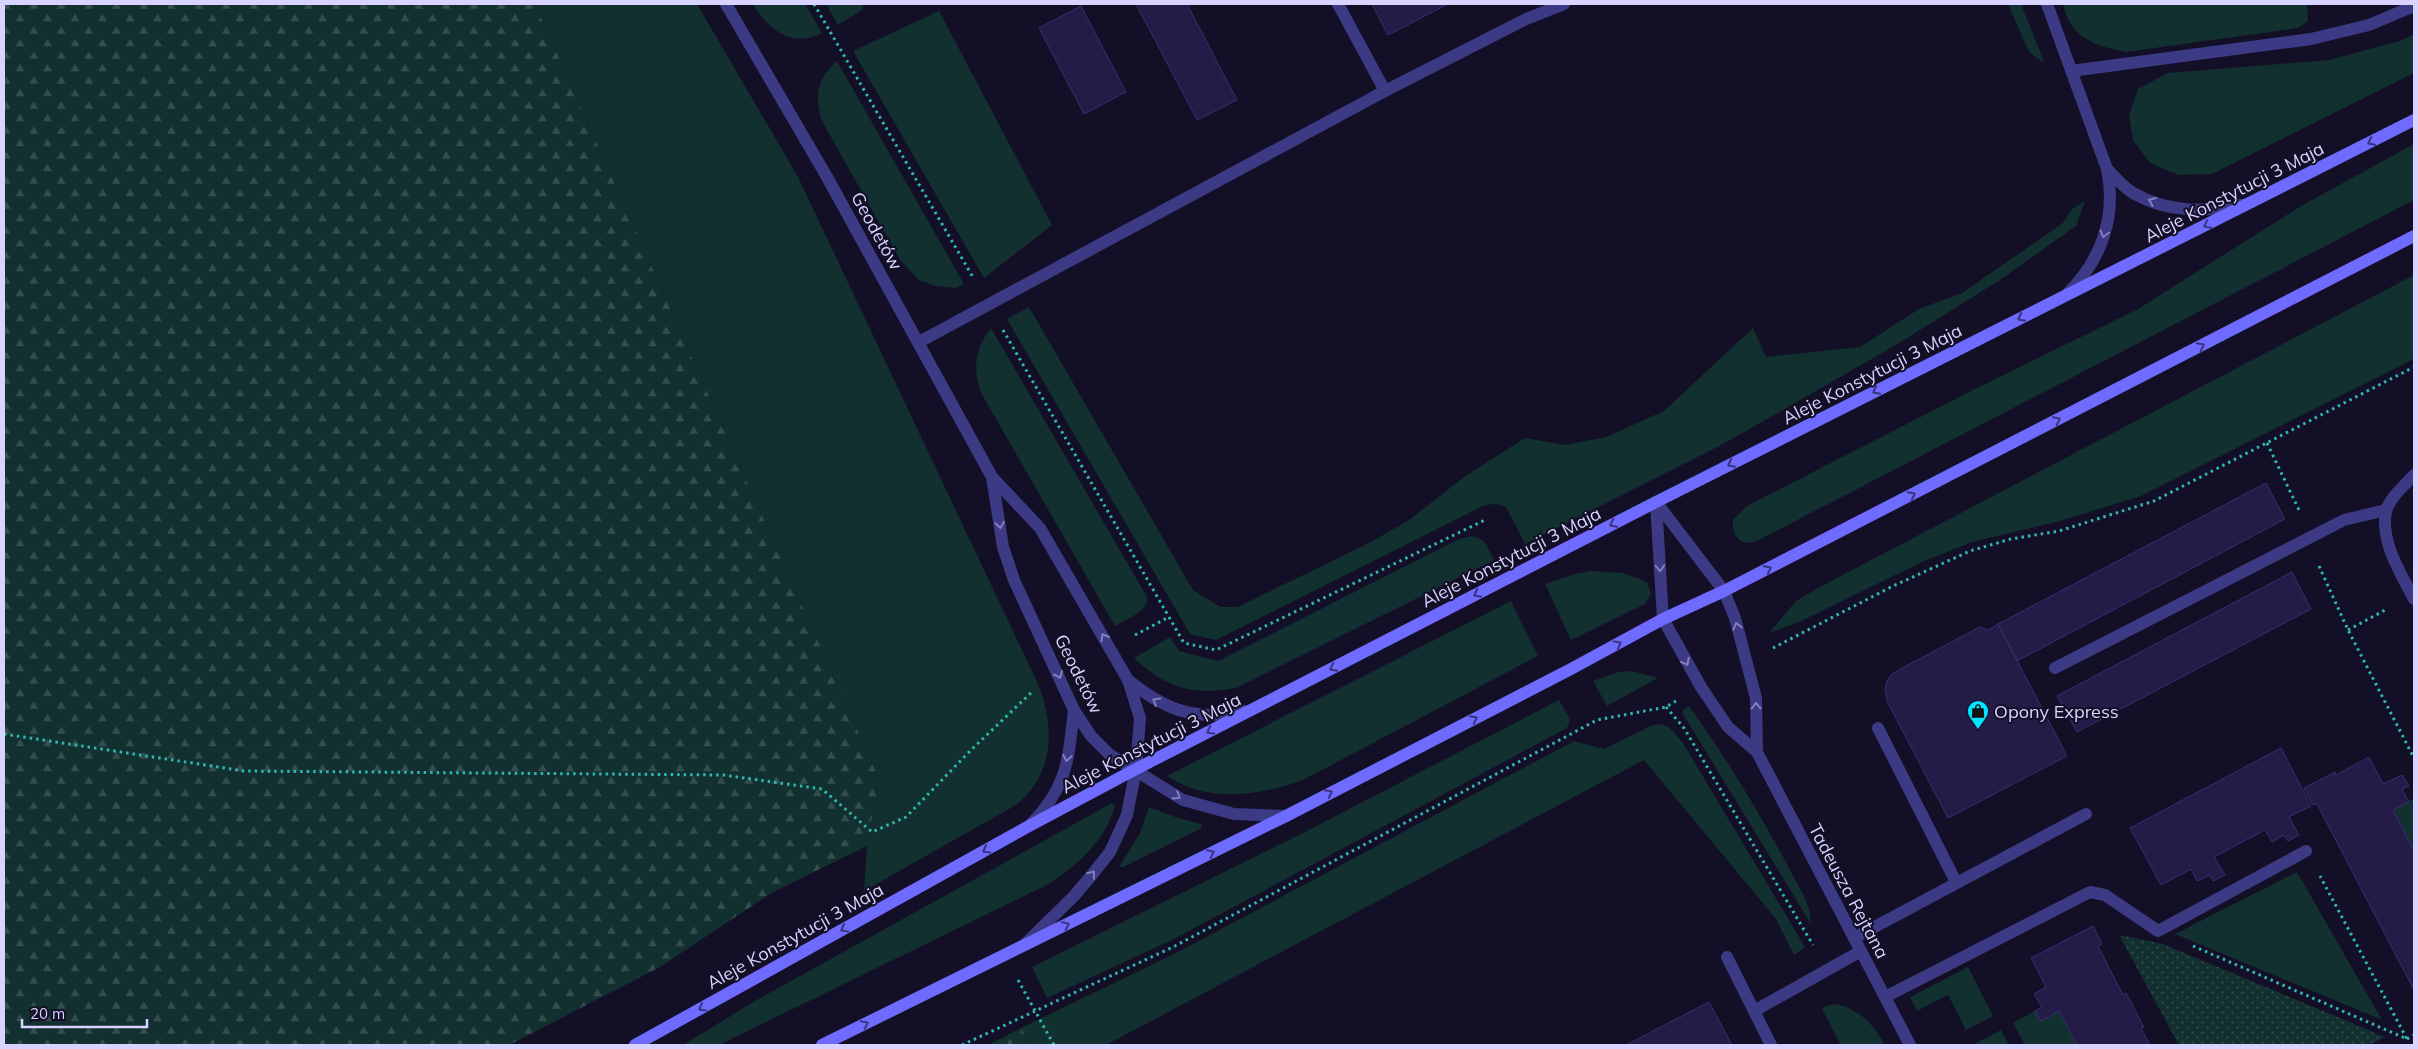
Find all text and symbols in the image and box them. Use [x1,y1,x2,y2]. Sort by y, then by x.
one-way arrow [2367,136,2376,146]
street label: Aleje Konstytucji 3 Maja [2140,137,2328,247]
street label: Geodetów [846,188,908,274]
one-way arrow [2148,197,2157,208]
one-way arrow [2203,219,2212,229]
one-way arrow [2099,230,2110,239]
one-way arrow [2018,312,2027,322]
street label: Aleje Konstytucji 3 Maja [1778,319,1966,429]
one-way arrow [2196,342,2205,352]
one-way arrow [1872,385,1881,395]
one-way arrow [2051,416,2060,426]
one-way arrow [1727,458,1736,468]
one-way arrow [1907,491,1916,501]
street label: Aleje Konstytucji 3 Maja [1417,502,1605,612]
one-way arrow [1609,518,1618,528]
one-way arrow [994,521,1004,529]
one-way arrow [1655,564,1666,572]
one-way arrow [1762,565,1771,575]
one-way arrow [1474,588,1483,598]
one-way arrow [1732,621,1743,630]
street label: Geodetów [1050,630,1108,718]
one-way arrow [1101,634,1111,643]
one-way arrow [1612,640,1621,650]
one-way arrow [1680,657,1690,666]
one-way arrow [1329,662,1338,672]
one-way arrow [1053,670,1064,679]
street label: Aleje Konstytucji 3 Maja [1057,688,1245,798]
one-way arrow [1153,697,1162,707]
shop icon: Opony Express [1966,699,1990,730]
place label: Opony Express [1994,700,2119,723]
one-way arrow [1751,702,1761,710]
one-way arrow [1469,715,1478,725]
one-way arrow [1207,725,1216,735]
one-way arrow [1063,754,1073,763]
one-way arrow [1324,789,1333,799]
one-way arrow [1171,790,1180,800]
street label: Tadeusza Rejtana [1804,820,1894,962]
one-way arrow [983,843,992,853]
one-way arrow [1206,848,1215,859]
one-way arrow [1087,871,1095,880]
street label: Aleje Konstytucji 3 Maja [702,878,888,994]
one-way arrow [1061,921,1070,931]
one-way arrow [841,922,850,932]
scale bar [22,996,148,1028]
one-way arrow [699,1001,708,1011]
text: 20 m [30,1004,65,1023]
one-way arrow [860,1020,869,1030]

